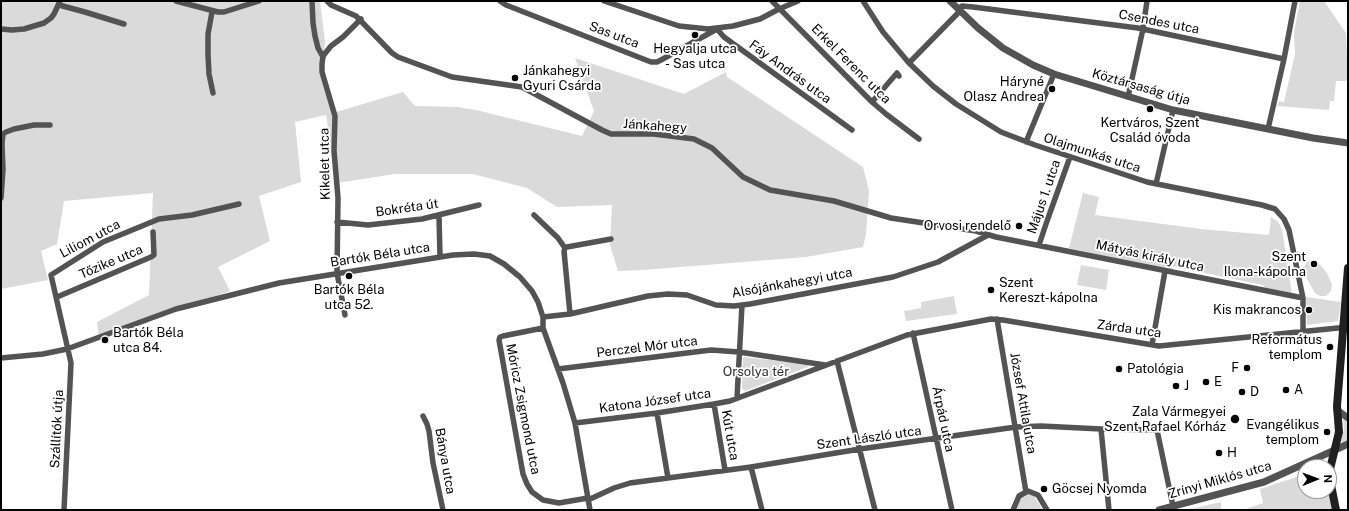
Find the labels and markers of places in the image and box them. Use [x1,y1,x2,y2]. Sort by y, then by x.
marker: Hegyalja utca - Sas utca [690,30,700,40]
place label: Hegyalja utca - Sas utca [653,41,737,72]
place label: Jánkahegyi Gyuri Csárda [523,63,601,94]
marker: Jánkahegyi Gyuri Csárda [510,73,520,83]
place label: Háryné Olasz Andrea [964,74,1044,105]
marker: Háryné Olasz Andrea [1047,84,1057,94]
marker: Kertváros, Szent Család óvoda [1145,104,1155,114]
place label: Kertváros, Szent Család óvoda [1100,115,1200,146]
place label: Orvosi rendelő [924,218,1011,234]
marker: Orvosi rendelő [1014,221,1024,231]
place label: Szent Ilona-kápolna [1224,249,1306,280]
marker: Szent Ilona-kápolna [1309,259,1319,269]
marker: Bartók Béla utca 52. [344,271,354,281]
place label: Szent Kereszt-kápolna [999,275,1098,306]
place label: Bartók Béla utca 52. [314,282,384,313]
marker: Szent Kereszt-kápolna [986,285,996,295]
place label: Kis makrancos [1213,302,1301,318]
marker: Kis makrancos [1304,305,1314,315]
place label: Bartók Béla utca 84. [113,325,184,356]
place label: Református templom [1252,332,1322,363]
marker: Bartók Béla utca 84. [100,335,110,345]
marker: Református templom [1325,342,1335,352]
place label: F [1231,360,1239,376]
place label: Patológia [1127,361,1184,377]
marker: F [1242,363,1252,373]
marker: Patológia [1114,364,1124,374]
place label: E [1214,374,1222,390]
marker: E [1201,377,1211,387]
place label: J [1184,378,1189,394]
marker: J [1171,381,1181,391]
place label: A [1294,382,1303,398]
place label: D [1250,384,1259,400]
marker: A [1281,385,1291,395]
marker: D [1237,387,1247,397]
place label: Zala Vármegyei Szent Rafael Kórház [1104,404,1226,435]
marker: Zala Vármegyei Szent Rafael Kórház [1229,413,1241,425]
place label: Evangélikus templom [1246,417,1319,448]
marker: Evangélikus templom [1322,427,1332,437]
place label: H [1227,445,1237,461]
marker: H [1214,448,1224,458]
place label: Göcsej Nyomda [1052,481,1147,497]
marker: Göcsej Nyomda [1039,484,1049,494]

